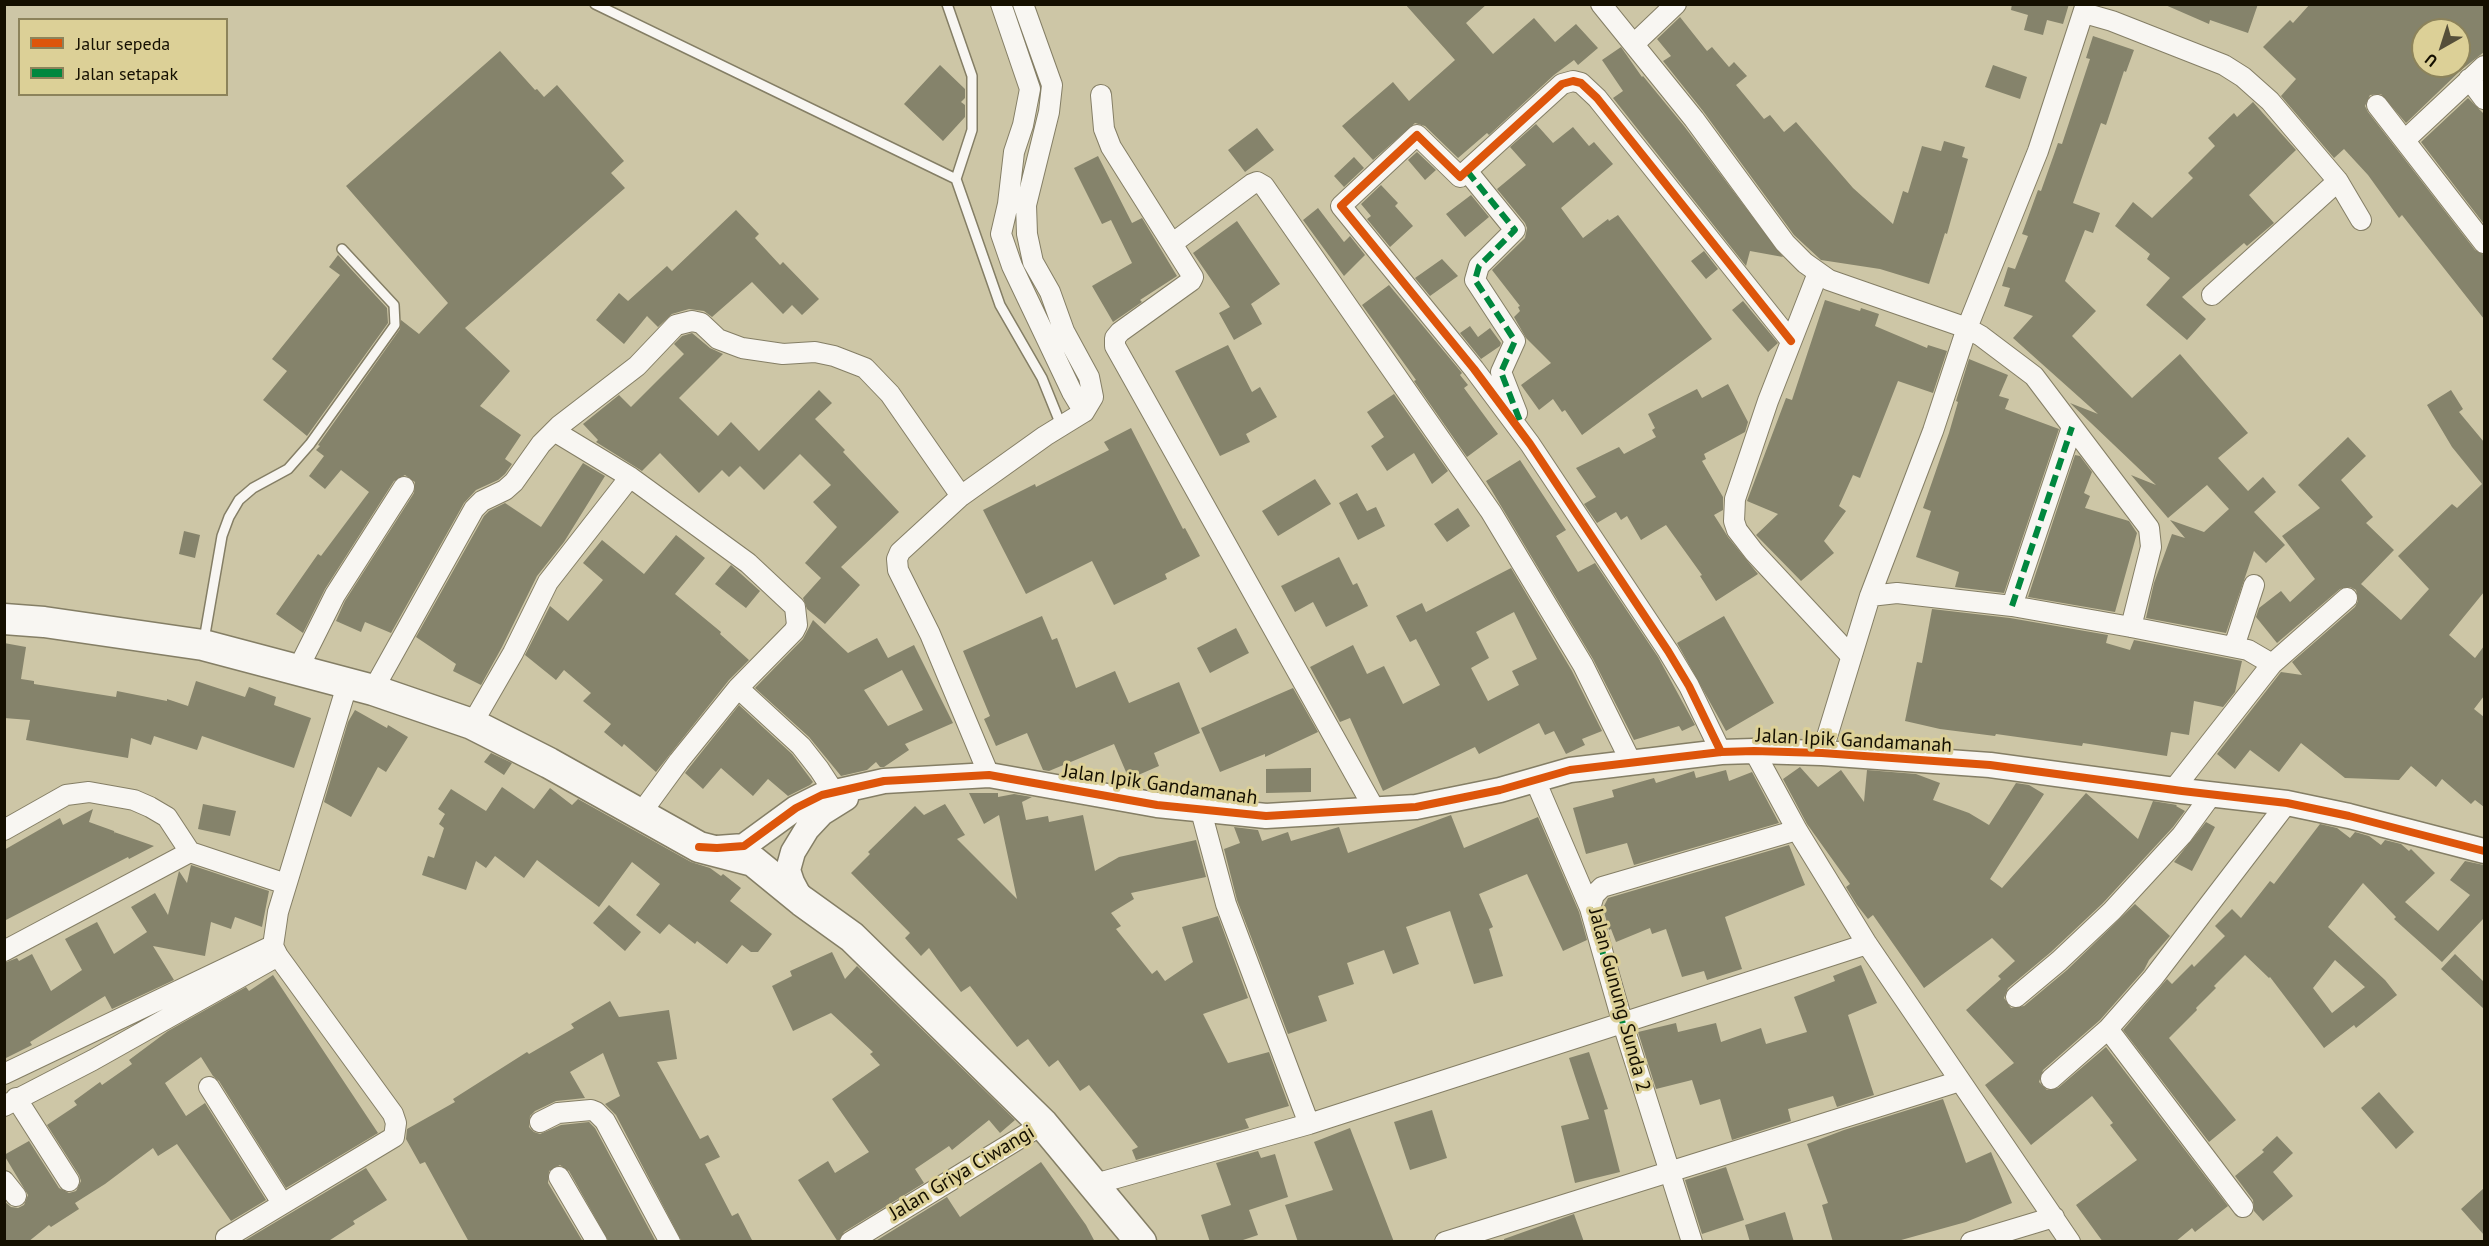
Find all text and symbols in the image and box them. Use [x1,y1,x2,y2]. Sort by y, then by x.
legend [18,18,228,96]
north arrow [2411,18,2471,78]
text: Jalur sepeda [76,32,170,55]
text: U [2421,50,2441,71]
text: Jalan setapak [76,62,178,85]
street label: Jalan Ipik Gandamanah [1755,724,1953,758]
street label: Jalan Ipik Gandamanah [1061,759,1259,811]
street label: Jalan Gunung Sunda 2 [1583,906,1655,1094]
street label: Jalan Griya Ciwangi [885,1120,1039,1226]

